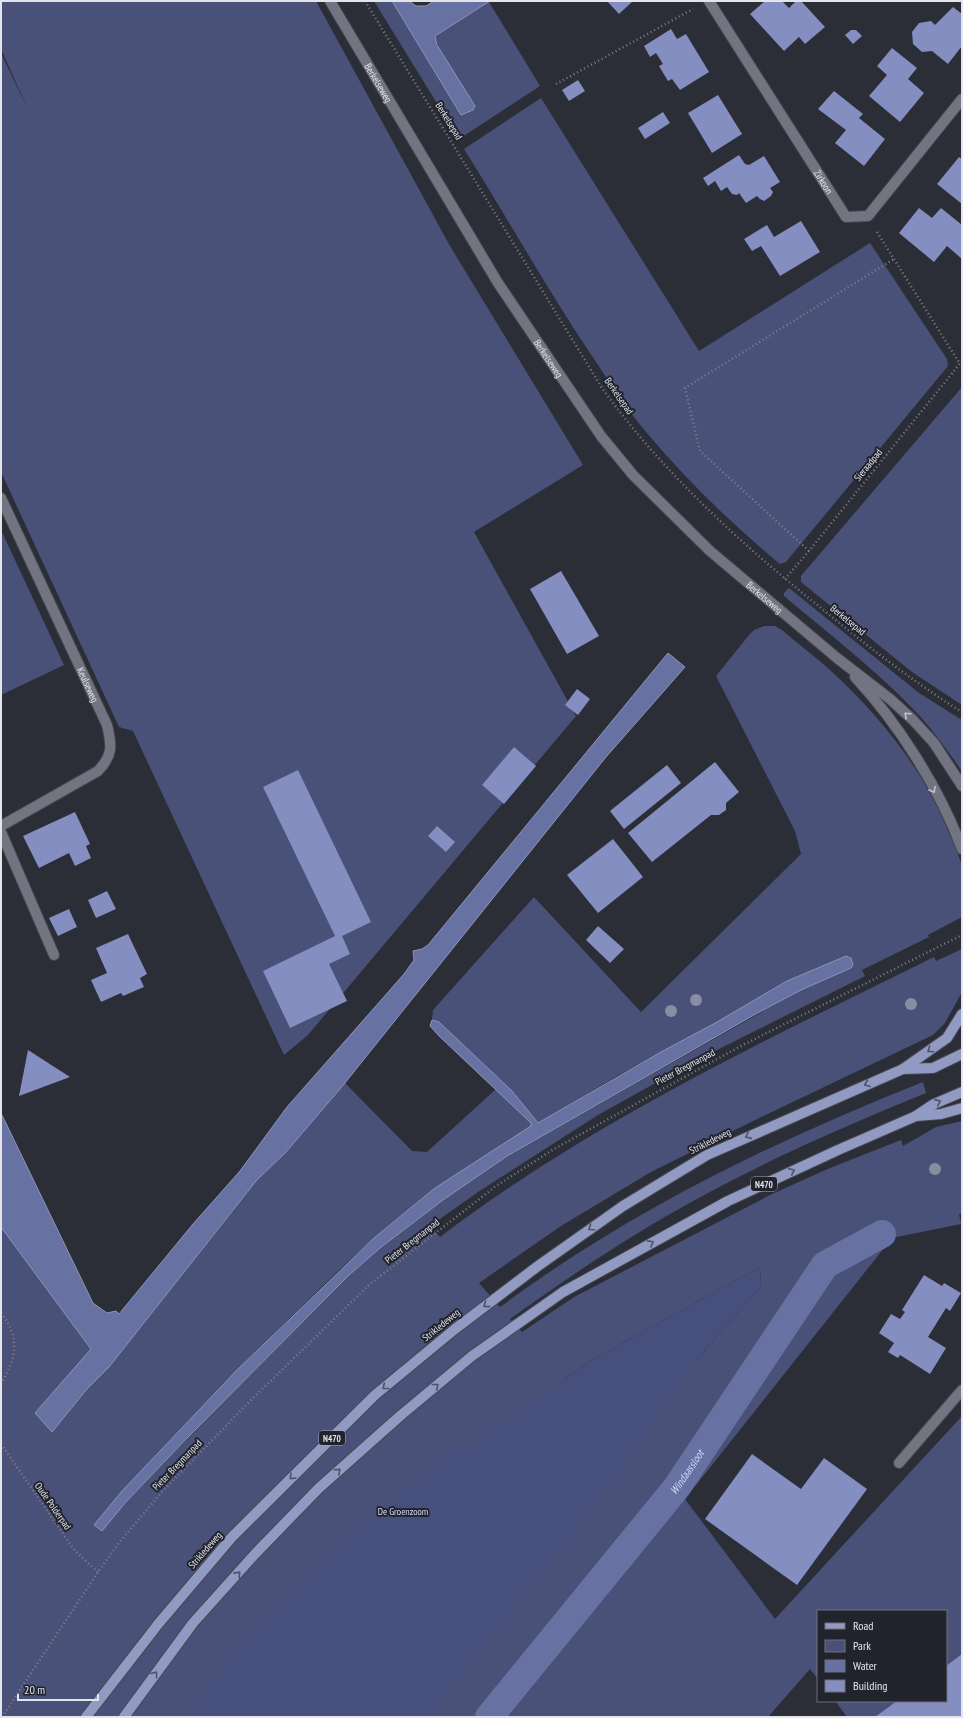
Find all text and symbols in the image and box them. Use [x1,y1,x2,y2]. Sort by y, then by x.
street label: Berkelseweg [362,61,395,105]
street label: Berkelsepad [432,100,466,142]
street label: Zirkoon [811,167,836,196]
street label: Berkelseweg [531,337,566,380]
street label: Berkelsepad [602,375,636,417]
street label: Sieraadpad [851,446,885,484]
street label: Berkelseweg [744,578,786,616]
street label: Berkelsepad [828,602,868,638]
street label: Keulseweg [74,665,102,704]
one-way arrow [904,712,912,720]
one-way arrow [929,786,936,793]
one-way arrow [928,1045,935,1052]
street label: Pieter Bregmanpad [653,1046,717,1088]
one-way arrow [863,1080,870,1088]
one-way arrow [934,1099,941,1107]
street label: Strikledeweg [687,1125,733,1157]
one-way arrow [744,1132,751,1140]
one-way arrow [787,1168,795,1176]
road number: N470 [751,1177,777,1191]
street label: Pieter Bregmanpad [382,1216,442,1266]
one-way arrow [588,1223,595,1231]
one-way arrow [647,1241,654,1248]
one-way arrow [484,1301,491,1308]
street label: Strikledeweg [419,1306,463,1344]
one-way arrow [382,1382,390,1389]
one-way arrow [432,1383,439,1390]
road number: N470 [319,1431,345,1445]
street label: Pieter Bregmanpad [149,1437,205,1493]
water label: Windaassloot [667,1445,708,1497]
one-way arrow [333,1468,341,1475]
one-way arrow [289,1473,297,1480]
street label: Oude Polderpad [32,1480,74,1532]
park label: De Groenzoom [378,1505,428,1518]
street label: Strikledeweg [185,1529,225,1571]
one-way arrow [233,1571,240,1579]
legend [817,1610,947,1702]
text: Road [853,1618,873,1633]
text: Park [853,1638,871,1653]
text: Water [853,1658,878,1673]
one-way arrow [151,1672,158,1679]
scale bar [18,1676,98,1702]
text: Building [853,1678,888,1693]
text: 20 m [24,1682,45,1697]

